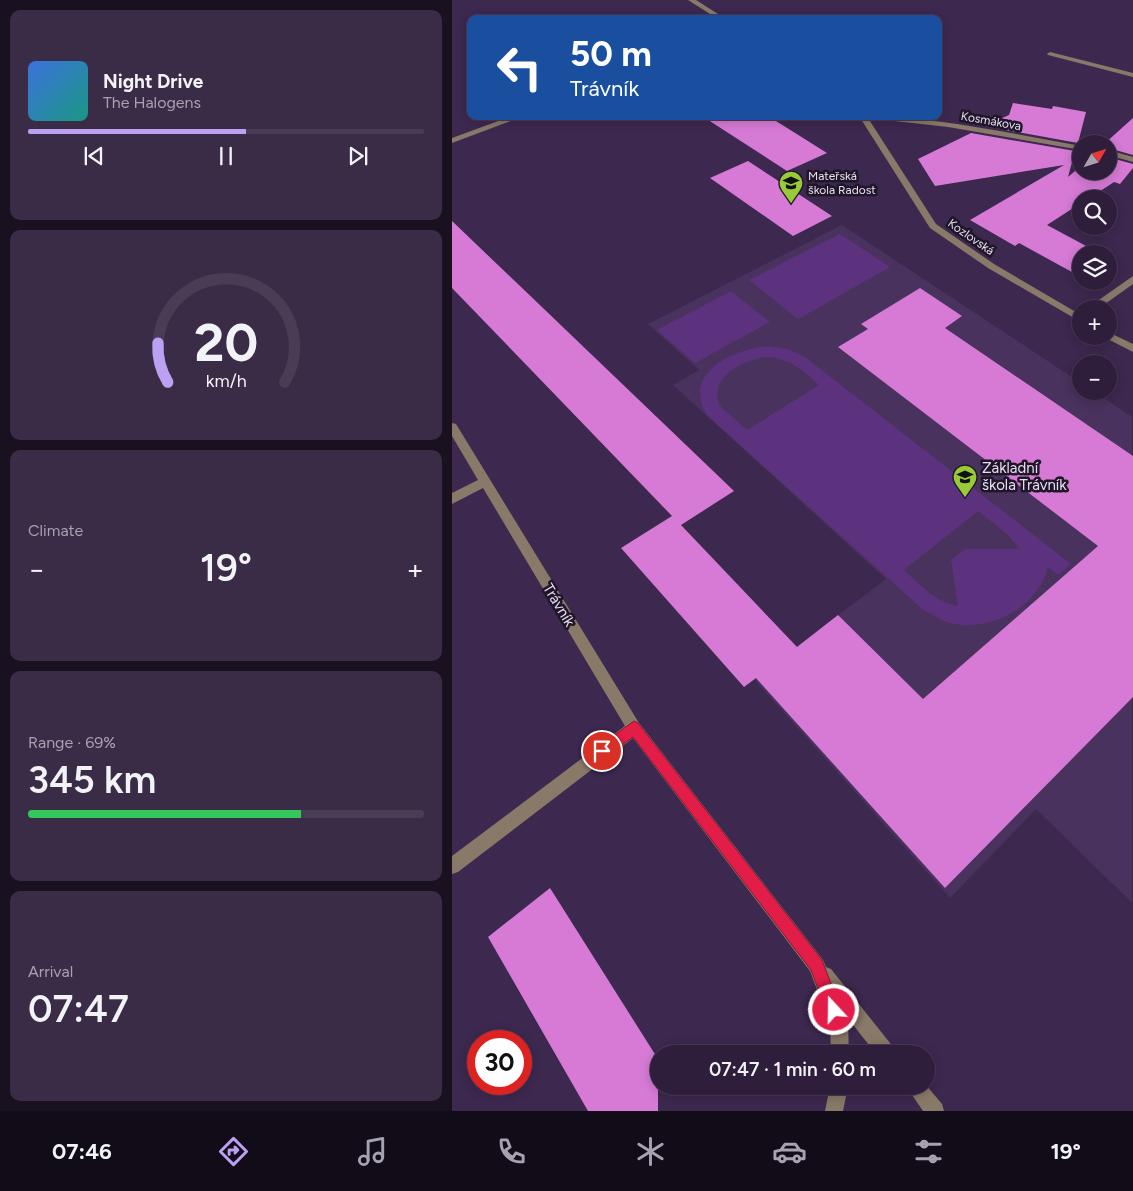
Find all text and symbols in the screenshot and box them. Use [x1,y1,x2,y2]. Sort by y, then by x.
text: 50 m [570,33,652,75]
icon: left [487,35,552,100]
text: Night Drive [103,70,203,93]
text: Trávník [570,75,639,102]
text: The Halogens [103,93,201,112]
street label: Kosmákova [960,109,1022,133]
north arrow [1072,135,1117,180]
map controls [1072,135,1117,400]
icon: previous [80,142,108,170]
icon: pause [212,142,240,170]
icon: next [344,142,372,170]
place label: Mateřská škola Radost [808,169,876,197]
school or university icon: Mateřská škola Radost [778,170,804,204]
button: search [1072,190,1117,235]
street label: Kozlovská [945,216,997,258]
button: layers [1072,245,1117,290]
button: + [1072,300,1117,345]
text: 20 [194,312,258,374]
button: − [1072,355,1117,400]
text: km/h [206,370,246,391]
place label: Základní škola Trávník [982,459,1067,494]
school or university icon: Základní škola Trávník [952,464,978,498]
text: Climate [28,521,83,540]
text: 19° [200,545,252,591]
text: − [28,552,45,586]
text: + [407,552,424,586]
street label: Trávník [539,580,579,630]
pin [581,730,623,772]
text: Range · 69% [28,733,116,752]
icon: arrive [588,737,616,765]
text: 345 km [28,757,156,803]
text: Arrival [28,962,73,981]
position arrow [807,983,859,1035]
text: 07:47 [28,986,129,1032]
speed limit sign: 30 [467,1030,532,1095]
text: 07:47 · 1 min · 60 m [709,1058,876,1081]
icon: directions [216,1134,251,1169]
icon: music [355,1134,390,1169]
icon: phone [494,1134,529,1169]
icon: climate [633,1134,668,1169]
icon: car [772,1134,807,1169]
icon: filters [911,1134,946,1169]
text: 07:46 [52,1138,112,1165]
text: 19° [1051,1138,1081,1165]

